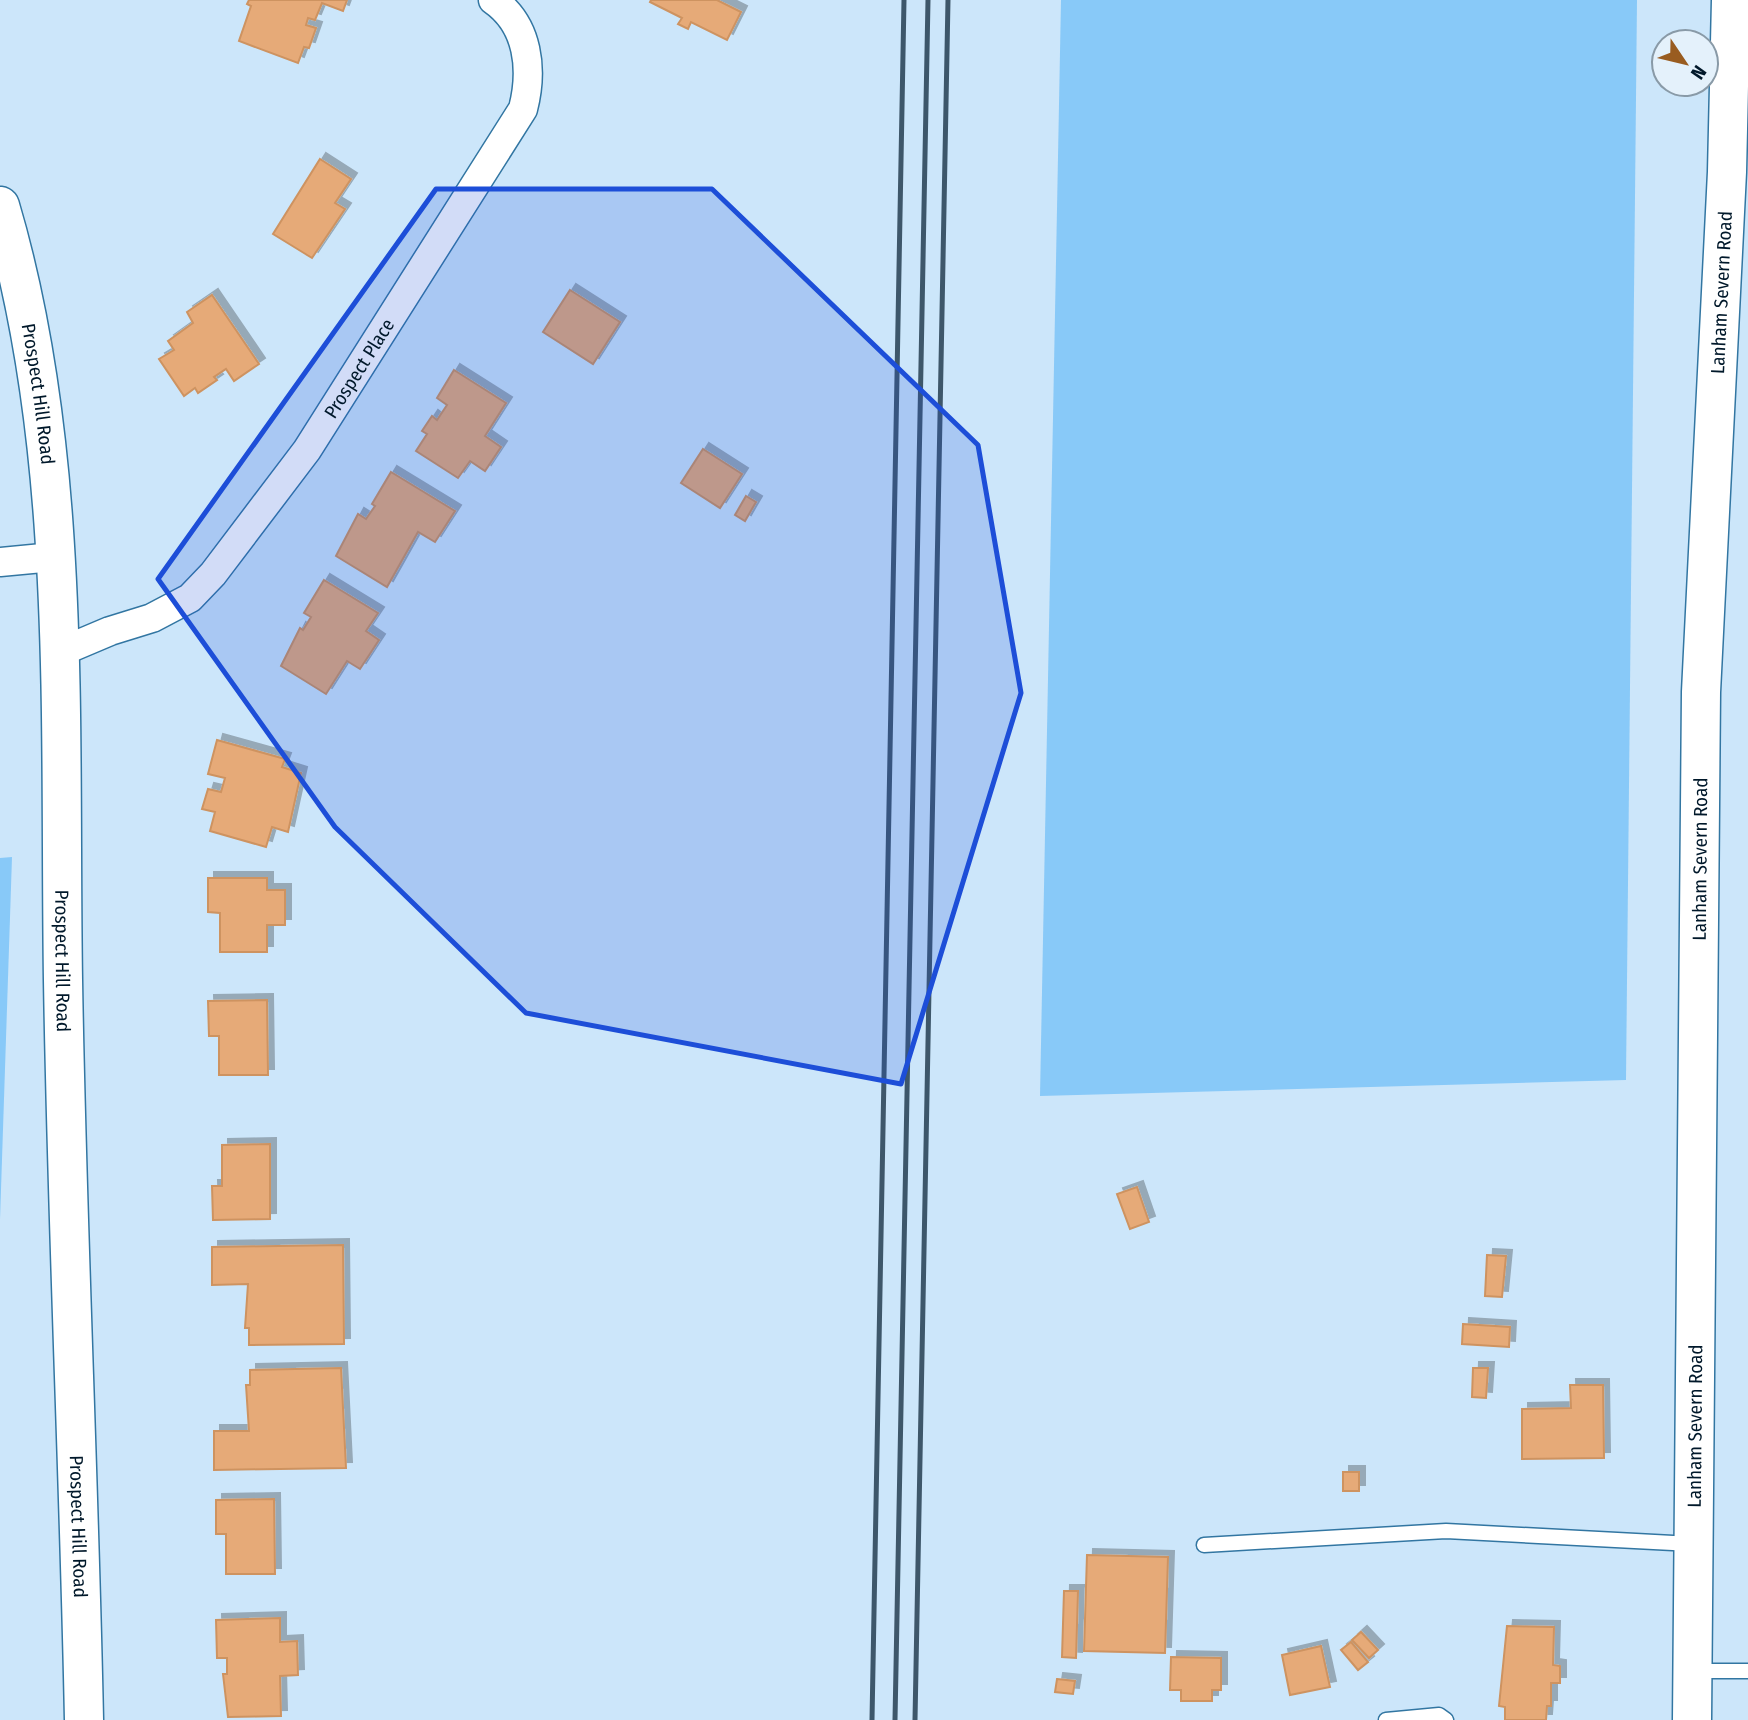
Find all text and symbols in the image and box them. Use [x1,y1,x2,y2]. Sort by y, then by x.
north arrow [1650,28,1720,98]
text: N [1686,61,1711,84]
street label: Lanham Severn Road [1705,211,1737,375]
street label: Prospect Place [319,314,399,422]
street label: Prospect Hill Road [17,321,60,465]
street label: Lanham Severn Road [1687,777,1712,941]
street label: Prospect Hill Road [51,890,75,1032]
street label: Lanham Severn Road [1682,1344,1707,1508]
street label: Prospect Hill Road [65,1455,93,1598]

